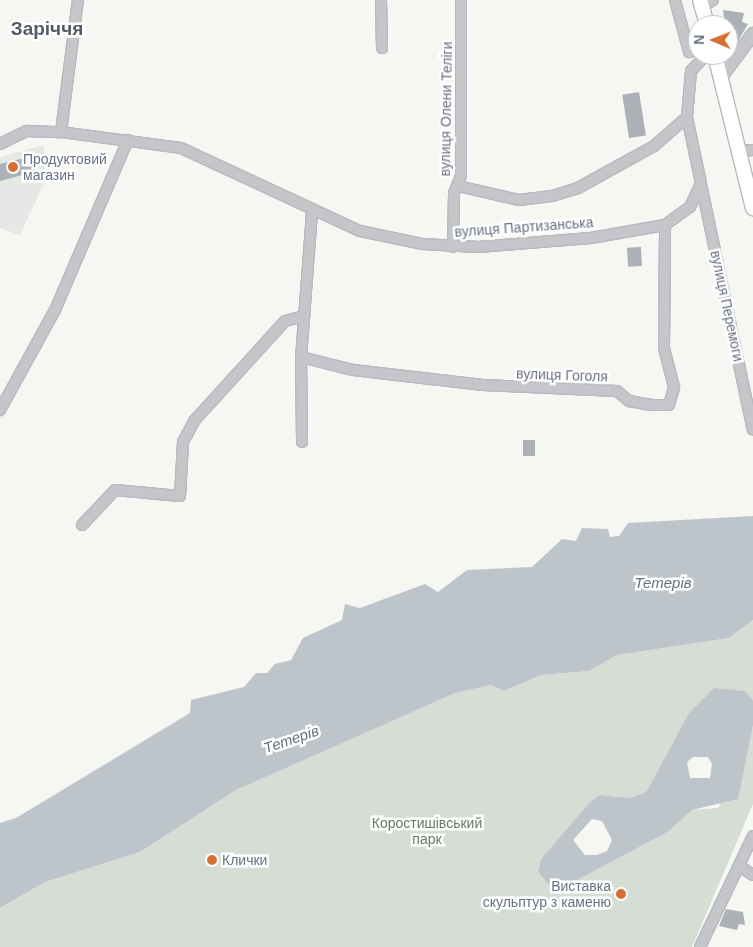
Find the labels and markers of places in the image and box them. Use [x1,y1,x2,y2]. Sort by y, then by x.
place label: Продуктовий магазин [23,151,107,184]
marker: Продуктовий магазин [7,161,19,173]
place label: Клички [222,852,267,868]
marker: Клички [206,854,218,866]
place label: Виставка скульптур з каменю [483,878,611,910]
marker: Виставка скульптур з каменю [615,888,627,900]

